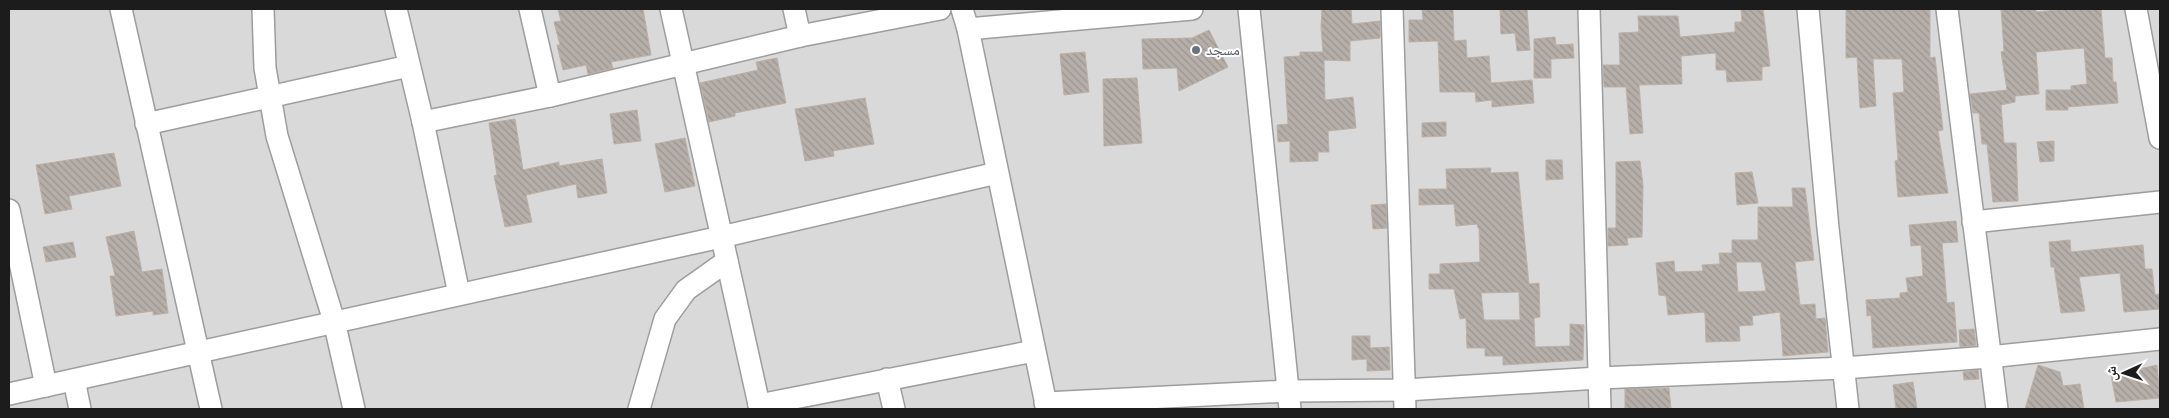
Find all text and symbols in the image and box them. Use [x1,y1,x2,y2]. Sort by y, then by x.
place label: مسجد [1206,43,1240,58]
marker: مسجد [1190,44,1202,56]
north arrow [2099,348,2149,398]
text: ش [2105,366,2120,381]

